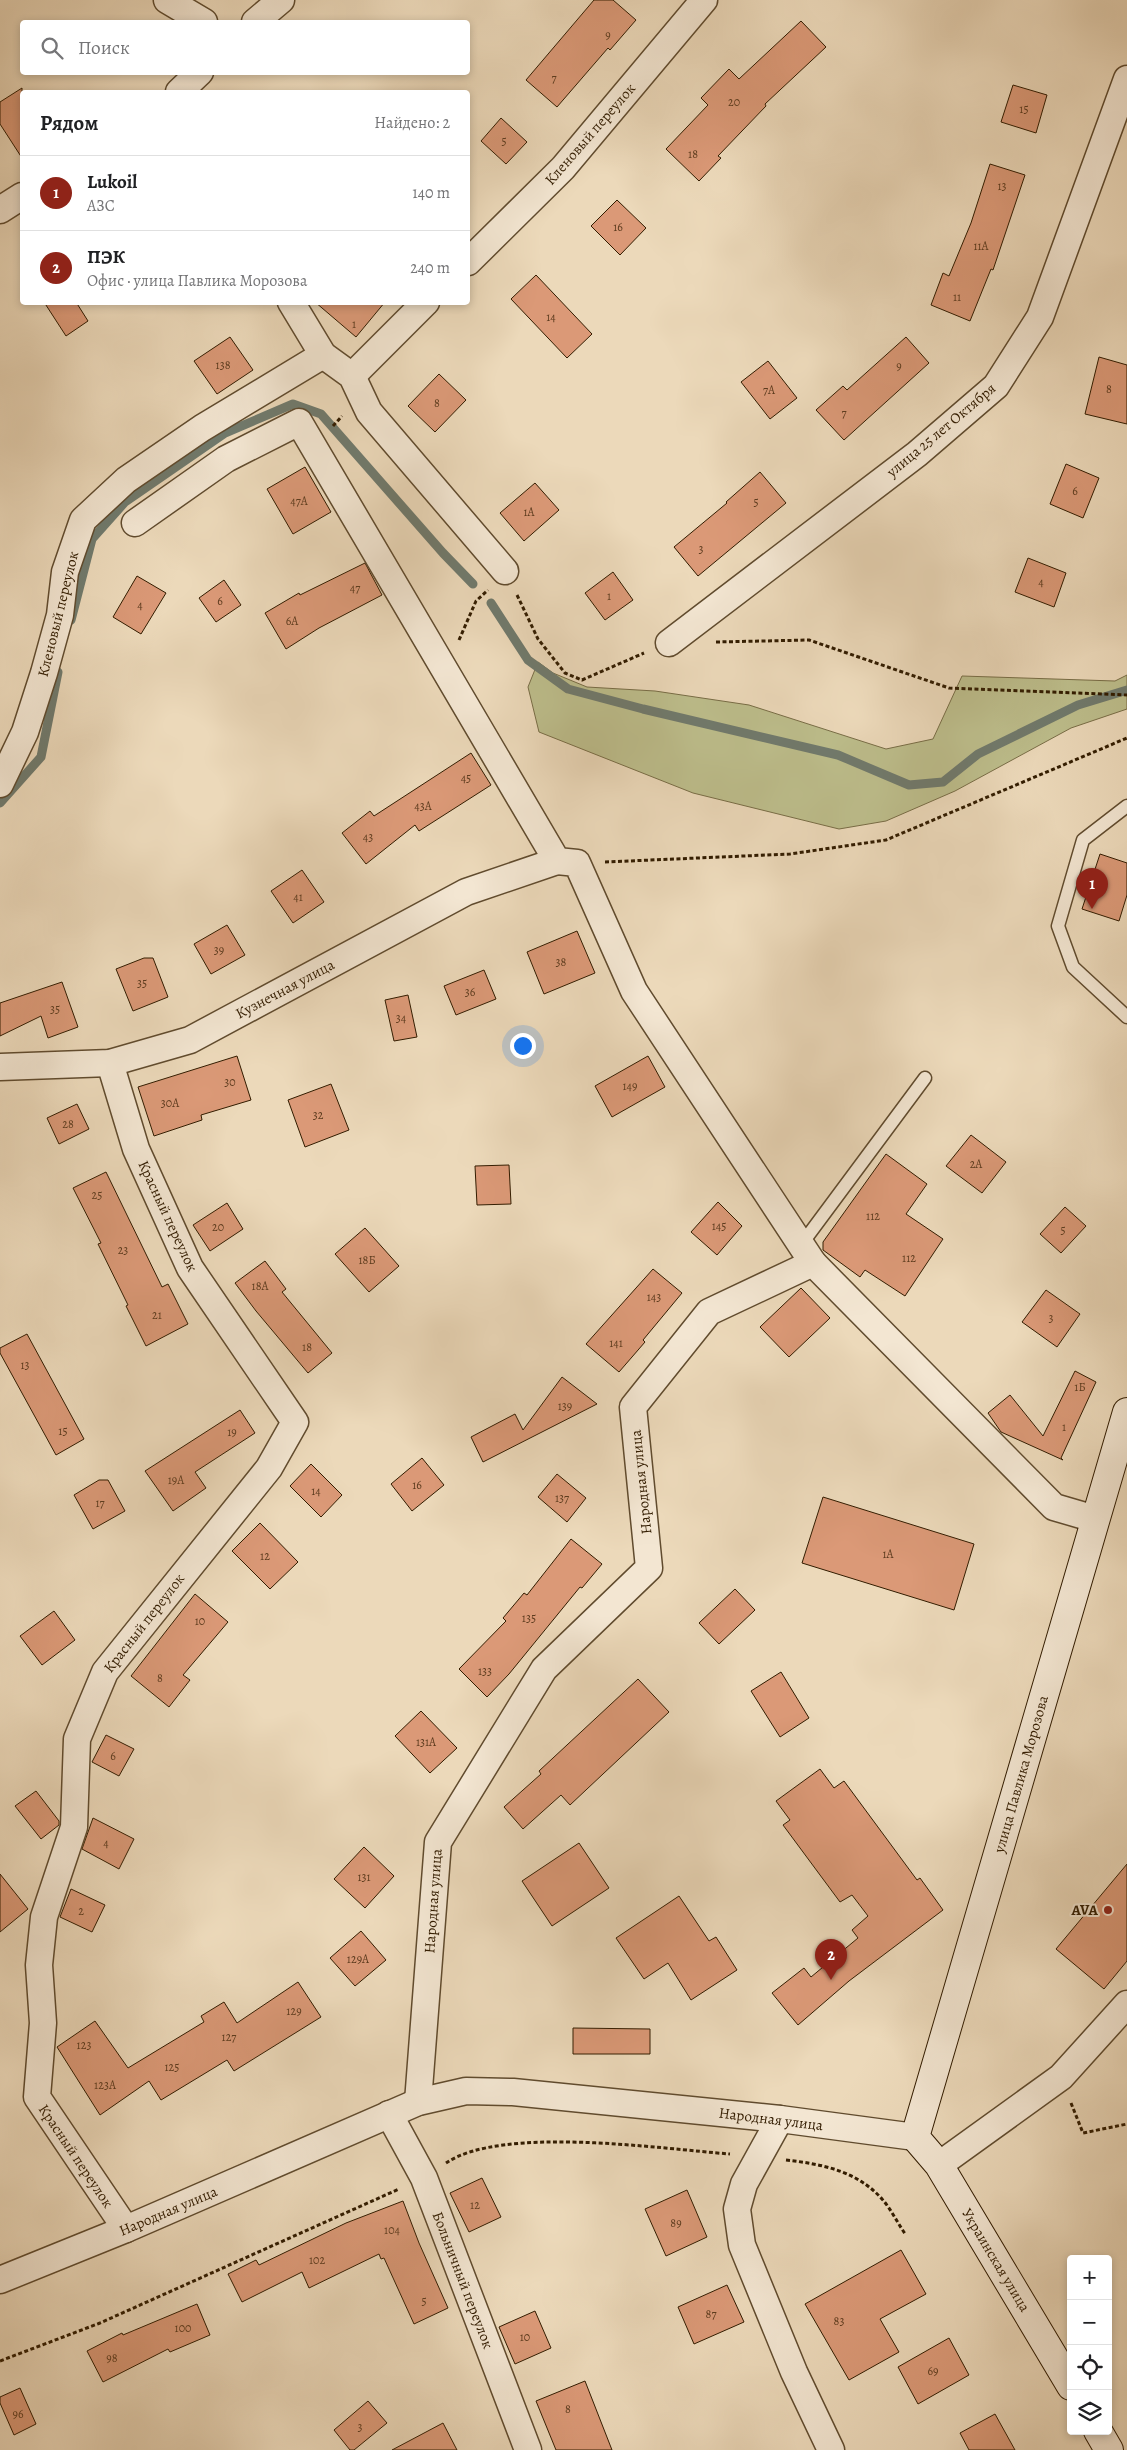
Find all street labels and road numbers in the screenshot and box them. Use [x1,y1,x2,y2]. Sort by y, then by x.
street label: Кленовый переулок [540,79,640,189]
street label: улица 25 лет Октября [882,378,1000,482]
street label: Кленовый переулок [33,549,83,679]
street label: Кузнечная улица [232,954,338,1023]
street label: Красный переулок [133,1157,203,1275]
street label: Народная улица [626,1429,656,1535]
street label: Красный переулок [99,1569,189,1677]
street label: улица Павлика Морозова [989,1693,1053,1856]
street label: Народная улица [419,1848,447,1954]
street label: Красный переулок [34,2100,118,2212]
street label: Народная улица [718,2103,824,2135]
street label: Народная улица [116,2181,220,2241]
street label: Украинская улица [957,2204,1035,2316]
street label: Больничный переулок [428,2209,498,2352]

